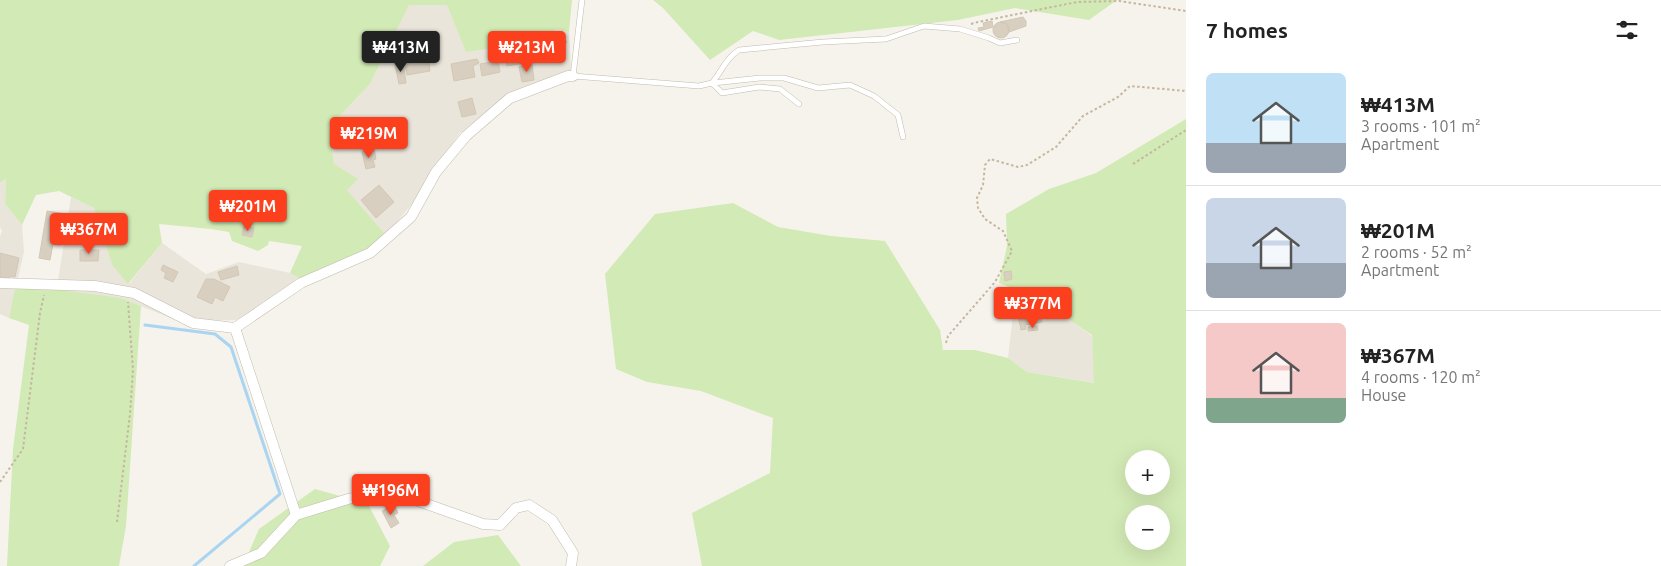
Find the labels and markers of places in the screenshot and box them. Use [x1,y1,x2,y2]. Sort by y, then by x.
pin: ₩413M [366,30,436,73]
pin: ₩213M [492,30,562,73]
pin: ₩219M [334,116,404,159]
pin: ₩201M [213,190,283,232]
pin: ₩367M [54,212,124,255]
pin: ₩377M [998,286,1068,329]
pin: ₩196M [356,474,426,516]

